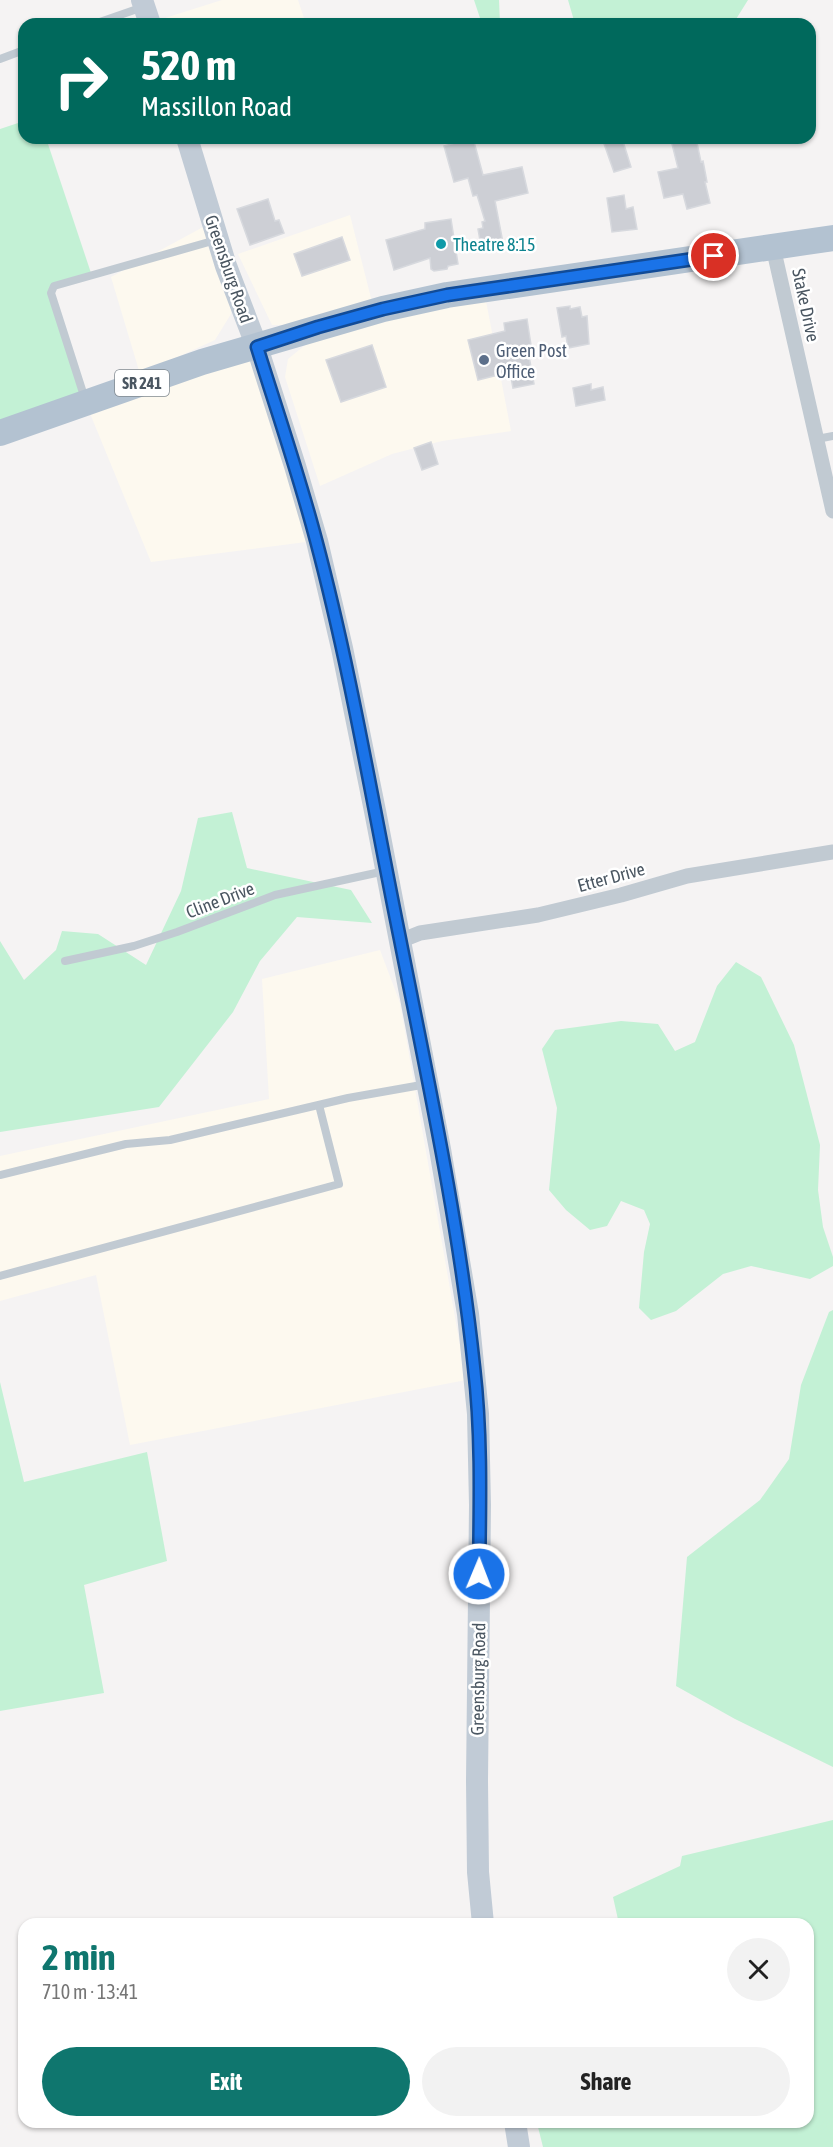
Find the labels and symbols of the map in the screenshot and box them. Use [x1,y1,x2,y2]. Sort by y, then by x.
street label: Greensburg Road [201,212,257,326]
pin [688,230,739,281]
place label: Theatre 8:15 [453,234,536,255]
marker: Theatre 8:15 [434,237,448,251]
street label: Stake Drive [788,267,824,343]
place label: Green Post Office [496,340,567,382]
marker: Green Post Office [477,353,491,367]
road number: SR 241 [115,370,169,396]
street label: Etter Drive [575,858,647,896]
street label: Cline Drive [183,877,257,923]
position arrow [447,1542,511,1606]
street label: Greensburg Road [467,1622,489,1736]

